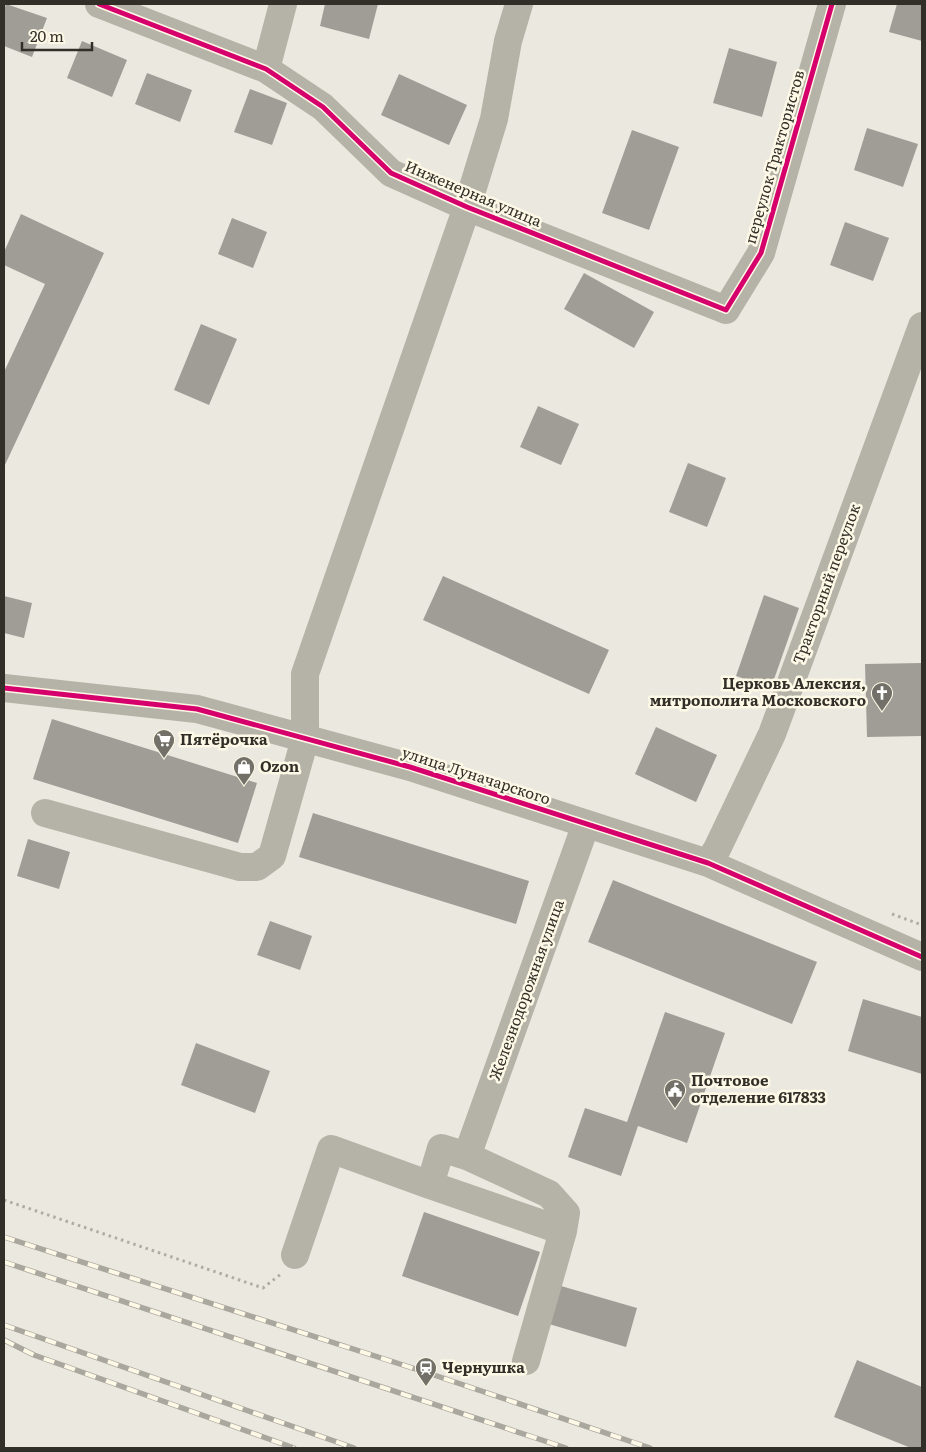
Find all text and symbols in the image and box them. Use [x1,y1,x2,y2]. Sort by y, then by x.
scale bar [22,20,92,52]
text: 20 m [30,24,64,47]
street label: переулок Трактористов [738,67,809,246]
street label: Инженерная улица [402,153,546,232]
street label: Тракторный переулок [786,500,865,667]
place label: Церковь Алексия, митрополита Московского [650,671,866,711]
church icon: Церковь Алексия, митрополита Московского [870,681,894,712]
place label: Пятёрочка [180,727,268,750]
supermarket icon: Пятёрочка [152,728,176,759]
street label: улица Луначарского [399,740,554,809]
place label: Ozon [260,754,300,777]
shop icon: Ozon [232,755,256,786]
street label: Железнодорожная улица [482,895,569,1083]
place label: Почтовое отделение 617833 [691,1068,826,1108]
public building icon: Почтовое отделение 617833 [663,1078,687,1109]
place label: Чернушка [442,1355,525,1378]
station icon: Чернушка [414,1356,438,1387]

